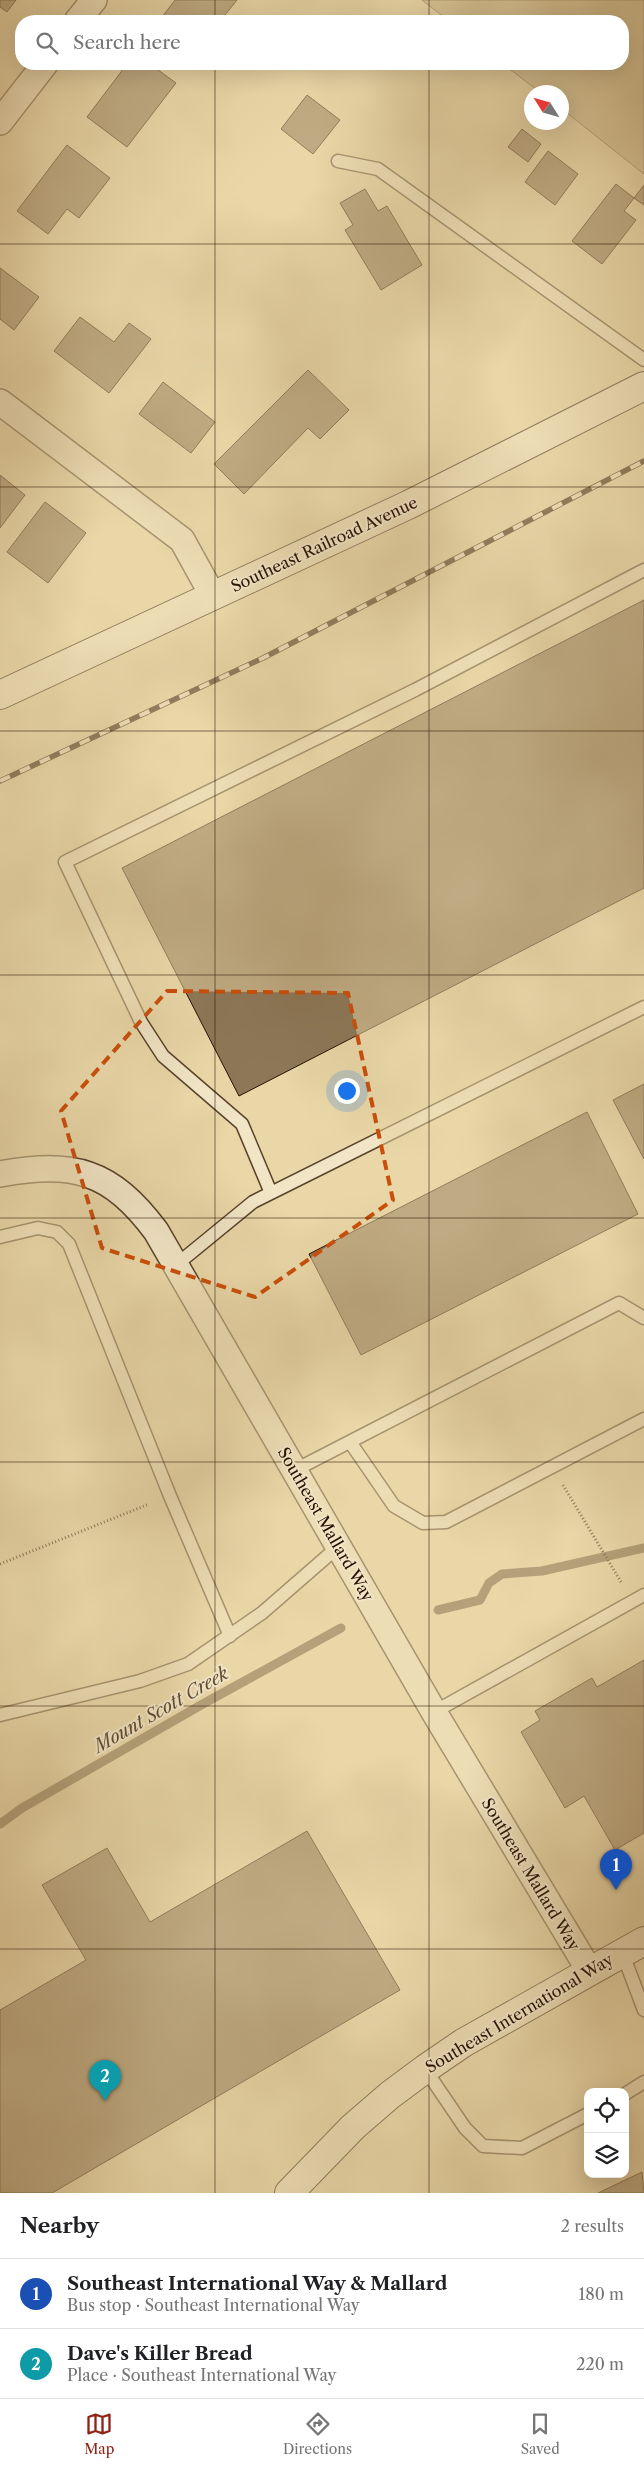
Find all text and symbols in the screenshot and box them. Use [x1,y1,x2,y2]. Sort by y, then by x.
search box [15,15,629,70]
icon: search [33,29,61,57]
text: Search here [73,31,181,54]
north arrow [524,85,569,130]
street label: Southeast Railroad Avenue [227,492,421,596]
your location [334,1078,360,1104]
street label: Southeast Mallard Way [274,1443,379,1605]
water label: Mount Scott Creek [88,1662,233,1759]
street label: Southeast Mallard Way [477,1794,585,1955]
pin: 1 [600,1849,632,1890]
street label: Southeast International Way [422,1948,617,2077]
pin: 2 [89,2060,121,2101]
map controls [584,2088,629,2178]
button: locate [584,2088,629,2133]
button: layers [584,2133,629,2178]
text: Nearby [20,2213,99,2238]
text: 2 results [561,2216,624,2236]
text: Southeast International Way & Mallard [67,2272,447,2295]
text: 1 [32,2284,40,2304]
text: 180 m [578,2284,624,2304]
text: Bus stop · Southeast International Way [67,2295,360,2315]
text: Dave's Killer Bread [67,2342,253,2365]
text: 2 [31,2354,41,2374]
text: 220 m [576,2354,624,2374]
text: Place · Southeast International Way [67,2365,336,2385]
tab: Map [84,2410,114,2458]
tab: Directions [283,2410,352,2458]
tab: Saved [521,2410,560,2458]

